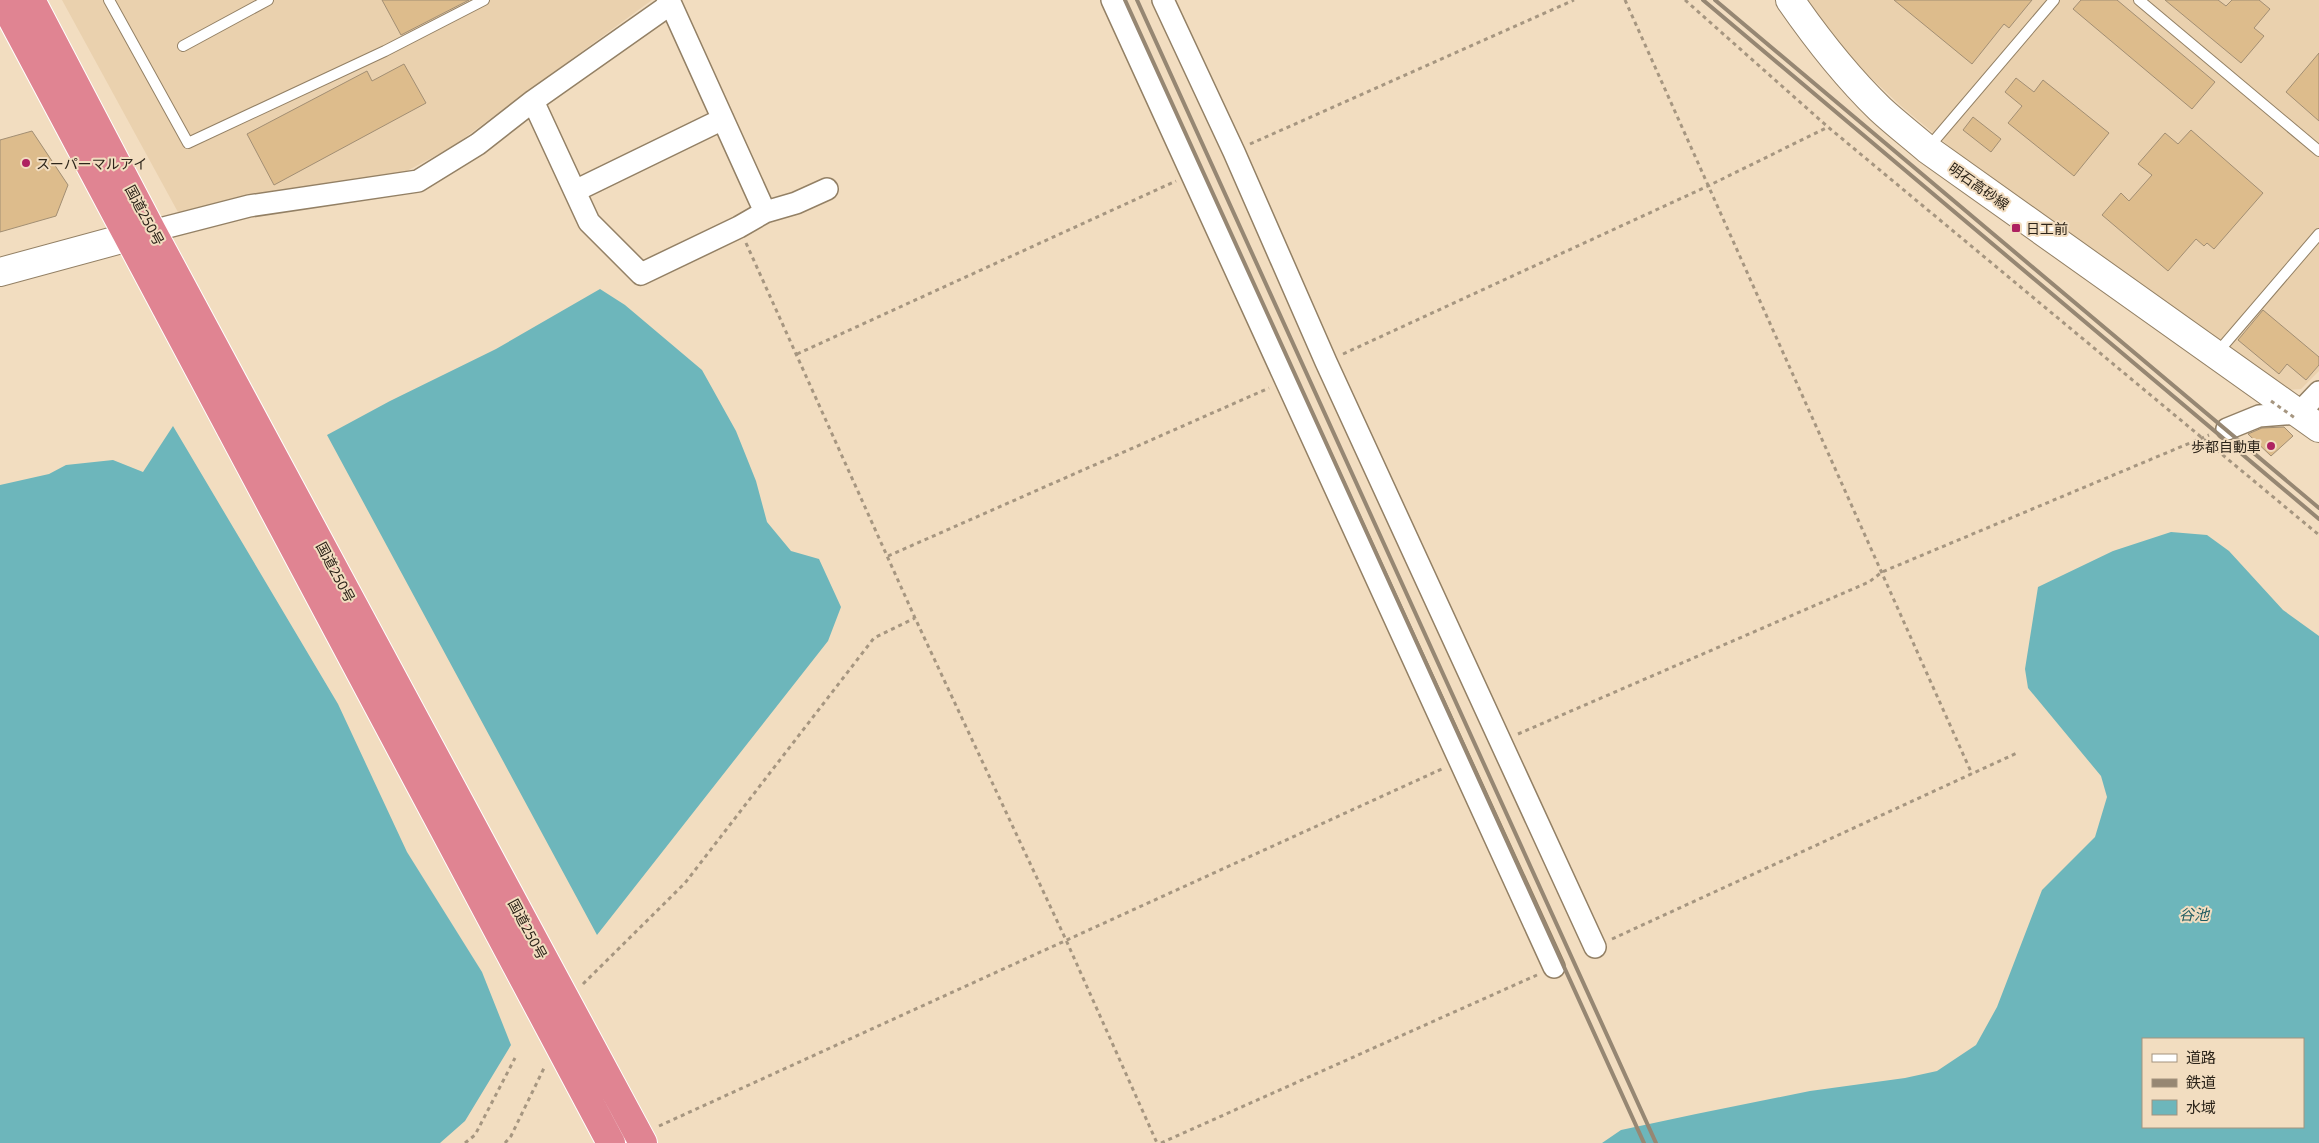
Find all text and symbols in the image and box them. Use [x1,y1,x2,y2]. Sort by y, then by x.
place label: スーパーマルアイ [36,154,147,173]
marker: スーパーマルアイ [20,157,32,169]
street label: 明石高砂線 [1945,158,2013,214]
street label: 国道250号 [121,181,169,249]
place label: 日工前 [2026,219,2068,238]
marker: 日工前 [2010,222,2022,234]
place label: 歩都自動車 [2191,437,2261,456]
marker: 歩都自動車 [2265,440,2277,452]
street label: 国道250号 [312,538,360,606]
street label: 国道250号 [504,895,552,963]
water label: 谷池 [2179,904,2211,924]
legend [2142,1038,2304,1128]
text: 道路 [2186,1047,2216,1067]
text: 鉄道 [2186,1072,2216,1092]
text: 水域 [2186,1097,2216,1117]

